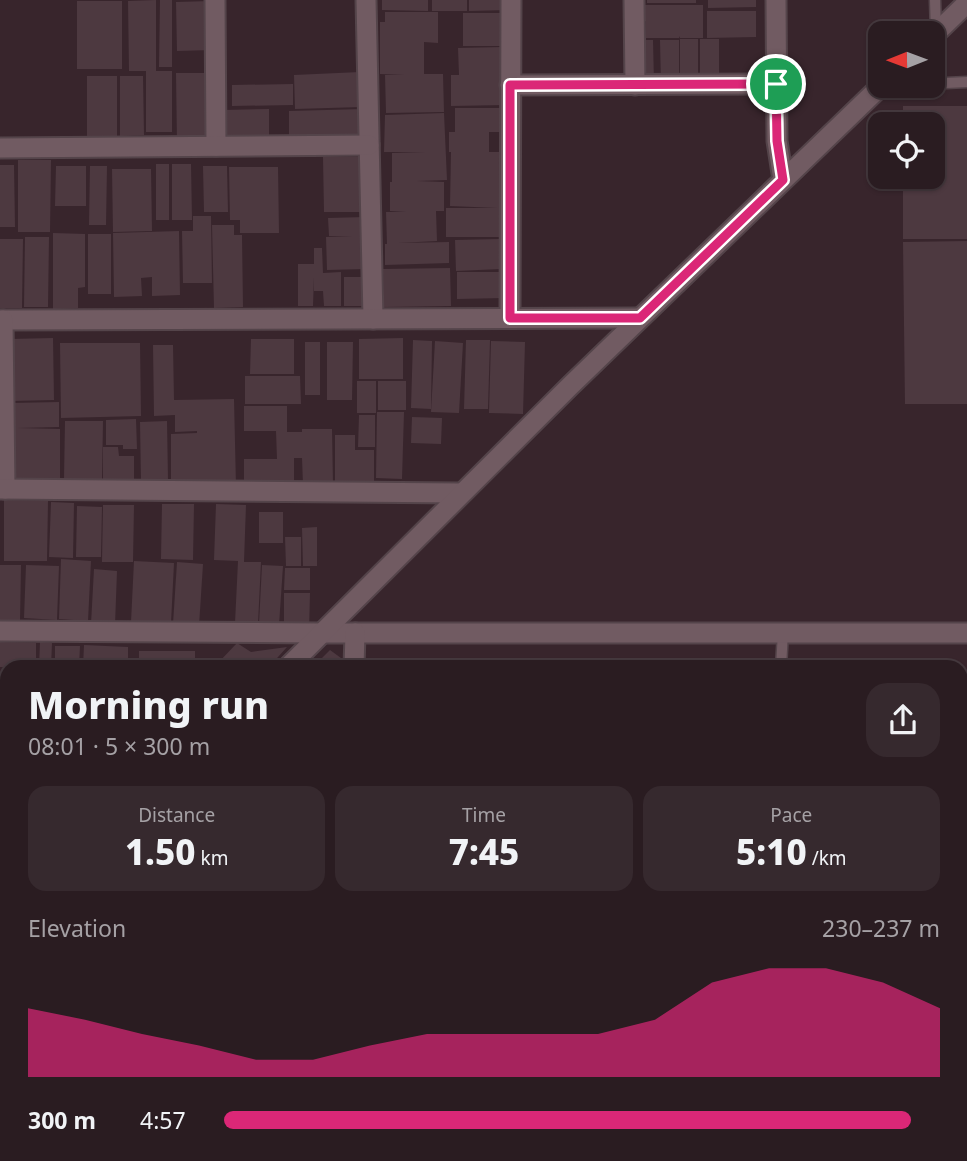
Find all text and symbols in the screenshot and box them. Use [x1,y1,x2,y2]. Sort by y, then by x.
north arrow [868,21,945,98]
map controls [868,21,945,189]
pin [746,54,806,114]
icon: arrive [757,65,795,103]
button: locate [868,112,945,189]
text: Morning run [28,678,269,730]
button: share [866,683,940,757]
text: 08:01 · 5 × 300 m [28,730,210,762]
text: Distance [138,802,215,828]
text: Time [462,802,506,828]
text: Pace [770,802,812,828]
text: 1.50 [125,828,196,875]
text: 7:45 [449,828,519,875]
text: 5:10 [736,828,807,875]
text: km [196,845,228,871]
text: /km [807,845,847,871]
text: Elevation [28,912,126,944]
text: 230–237 m [822,912,940,944]
text: 300 m [28,1104,96,1136]
text: 4:57 [140,1104,186,1136]

